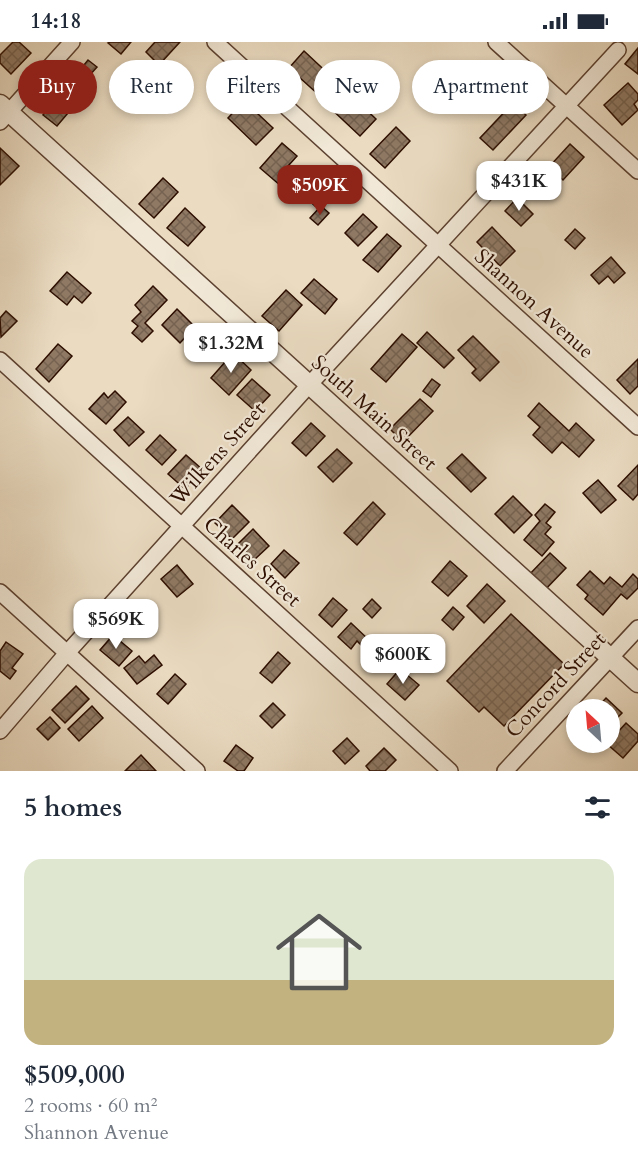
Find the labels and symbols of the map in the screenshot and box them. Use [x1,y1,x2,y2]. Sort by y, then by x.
pin: $431K [477,161,561,212]
pin: $509K [278,165,362,216]
street label: Shannon Avenue [468,242,600,366]
pin: $1.32M [182,323,280,374]
street label: South Main Street [305,349,443,478]
street label: Wilkens Street [163,396,273,513]
street label: Charles Street [197,510,307,614]
pin: $569K [74,599,158,650]
street label: Concord Street [499,625,613,744]
pin: $600K [361,634,445,685]
north arrow [566,699,620,753]

